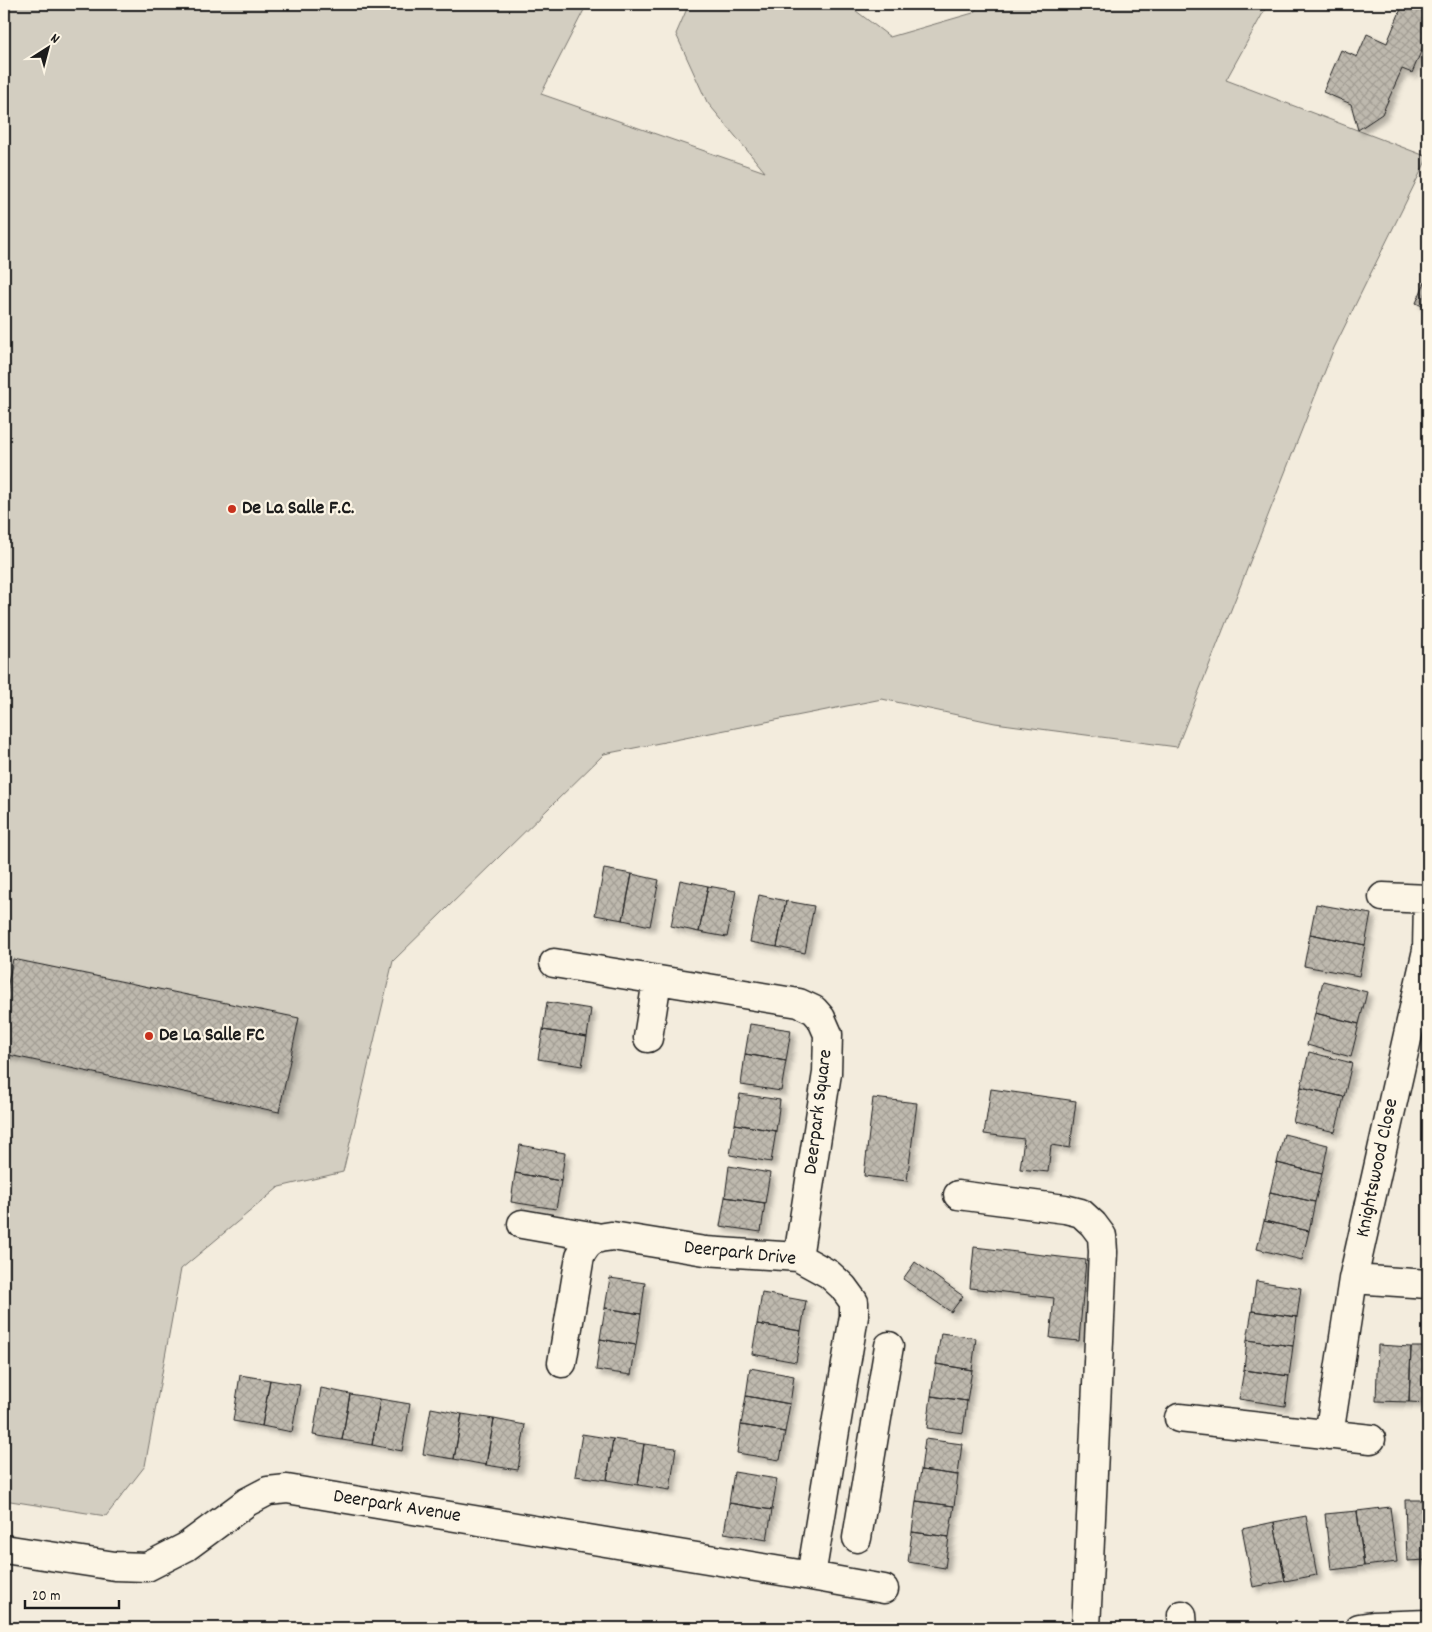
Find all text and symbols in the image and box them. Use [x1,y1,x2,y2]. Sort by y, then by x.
north arrow [22,22,72,72]
text: N [46,29,63,49]
place label: De La Salle F.C. [242,495,354,523]
marker: De La Salle F.C. [226,503,238,515]
place label: De La Salle FC [159,1022,265,1050]
marker: De La Salle FC [143,1030,155,1042]
street label: Deerpark Square [797,1048,841,1176]
street label: Knightswood Close [1350,1096,1406,1240]
street label: Deerpark Drive [683,1234,798,1274]
street label: Deerpark Avenue [331,1483,463,1531]
scale bar [25,1577,119,1609]
text: 20 m [32,1586,60,1608]

